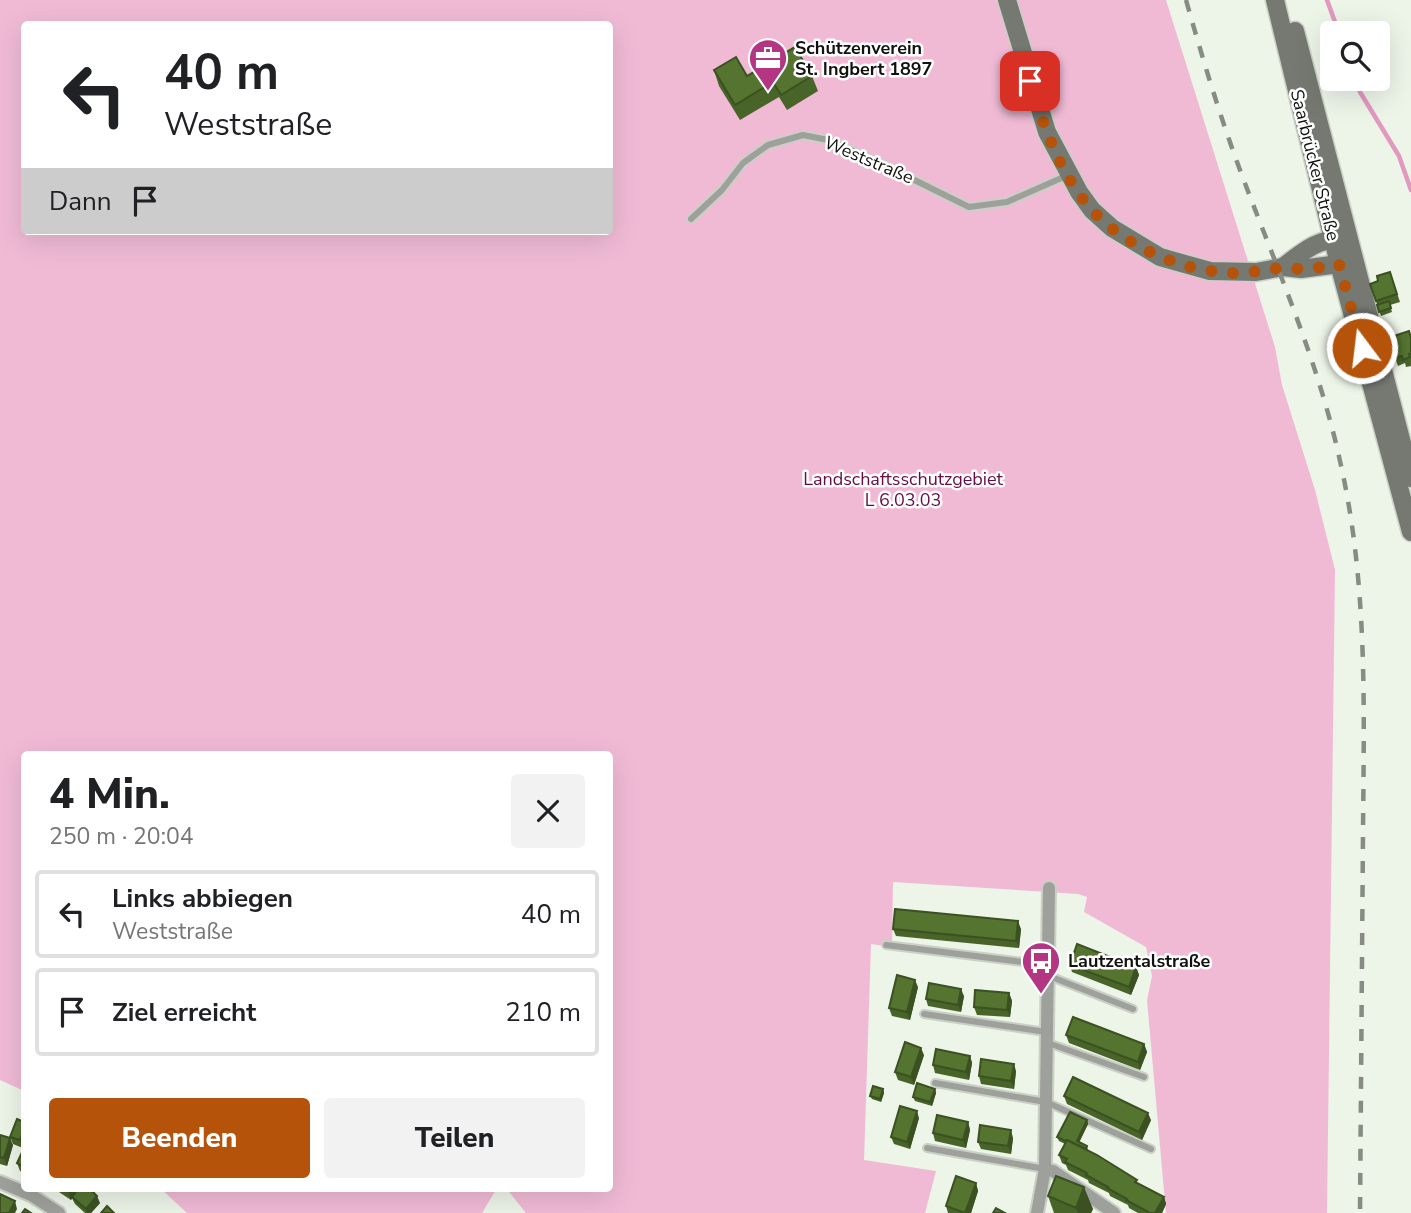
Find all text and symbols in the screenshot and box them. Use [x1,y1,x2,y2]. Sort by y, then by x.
map controls [1320,21,1390,91]
button: search [1320,21,1390,91]
place label: Schützenverein St. Ingbert 1897 [795,36,932,81]
office icon: Schützenverein St. Ingbert 1897 [747,37,789,92]
text: 40 m [164,39,279,106]
icon: left [49,49,140,140]
pin [1000,51,1060,111]
icon: arrive [1011,62,1049,100]
street label: Saarbrücker Straße [1285,87,1345,243]
text: Weststraße [164,103,332,146]
street label: Weststraße [821,130,917,190]
icon: arrive [126,182,164,220]
text: Dann [49,184,112,219]
position arrow [1325,311,1399,385]
park label: Landschaftsschutzgebiet L 6.03.03 [803,467,1004,512]
text: 4 Min. [49,766,170,823]
button: close [511,774,585,848]
text: 250 m · 20:04 [49,821,194,852]
text: Links abbiegen [112,881,293,916]
icon: left [53,895,91,933]
text: 40 m [521,897,581,932]
text: Weststraße [112,916,233,947]
bus stop icon: Lautzentalstraße [1020,940,1062,995]
place label: Lautzentalstraße [1068,949,1211,973]
icon: arrive [53,993,91,1031]
text: Ziel erreicht [112,995,256,1030]
text: 210 m [505,995,581,1030]
button: Beenden [49,1098,310,1178]
button: Teilen [324,1098,585,1178]

